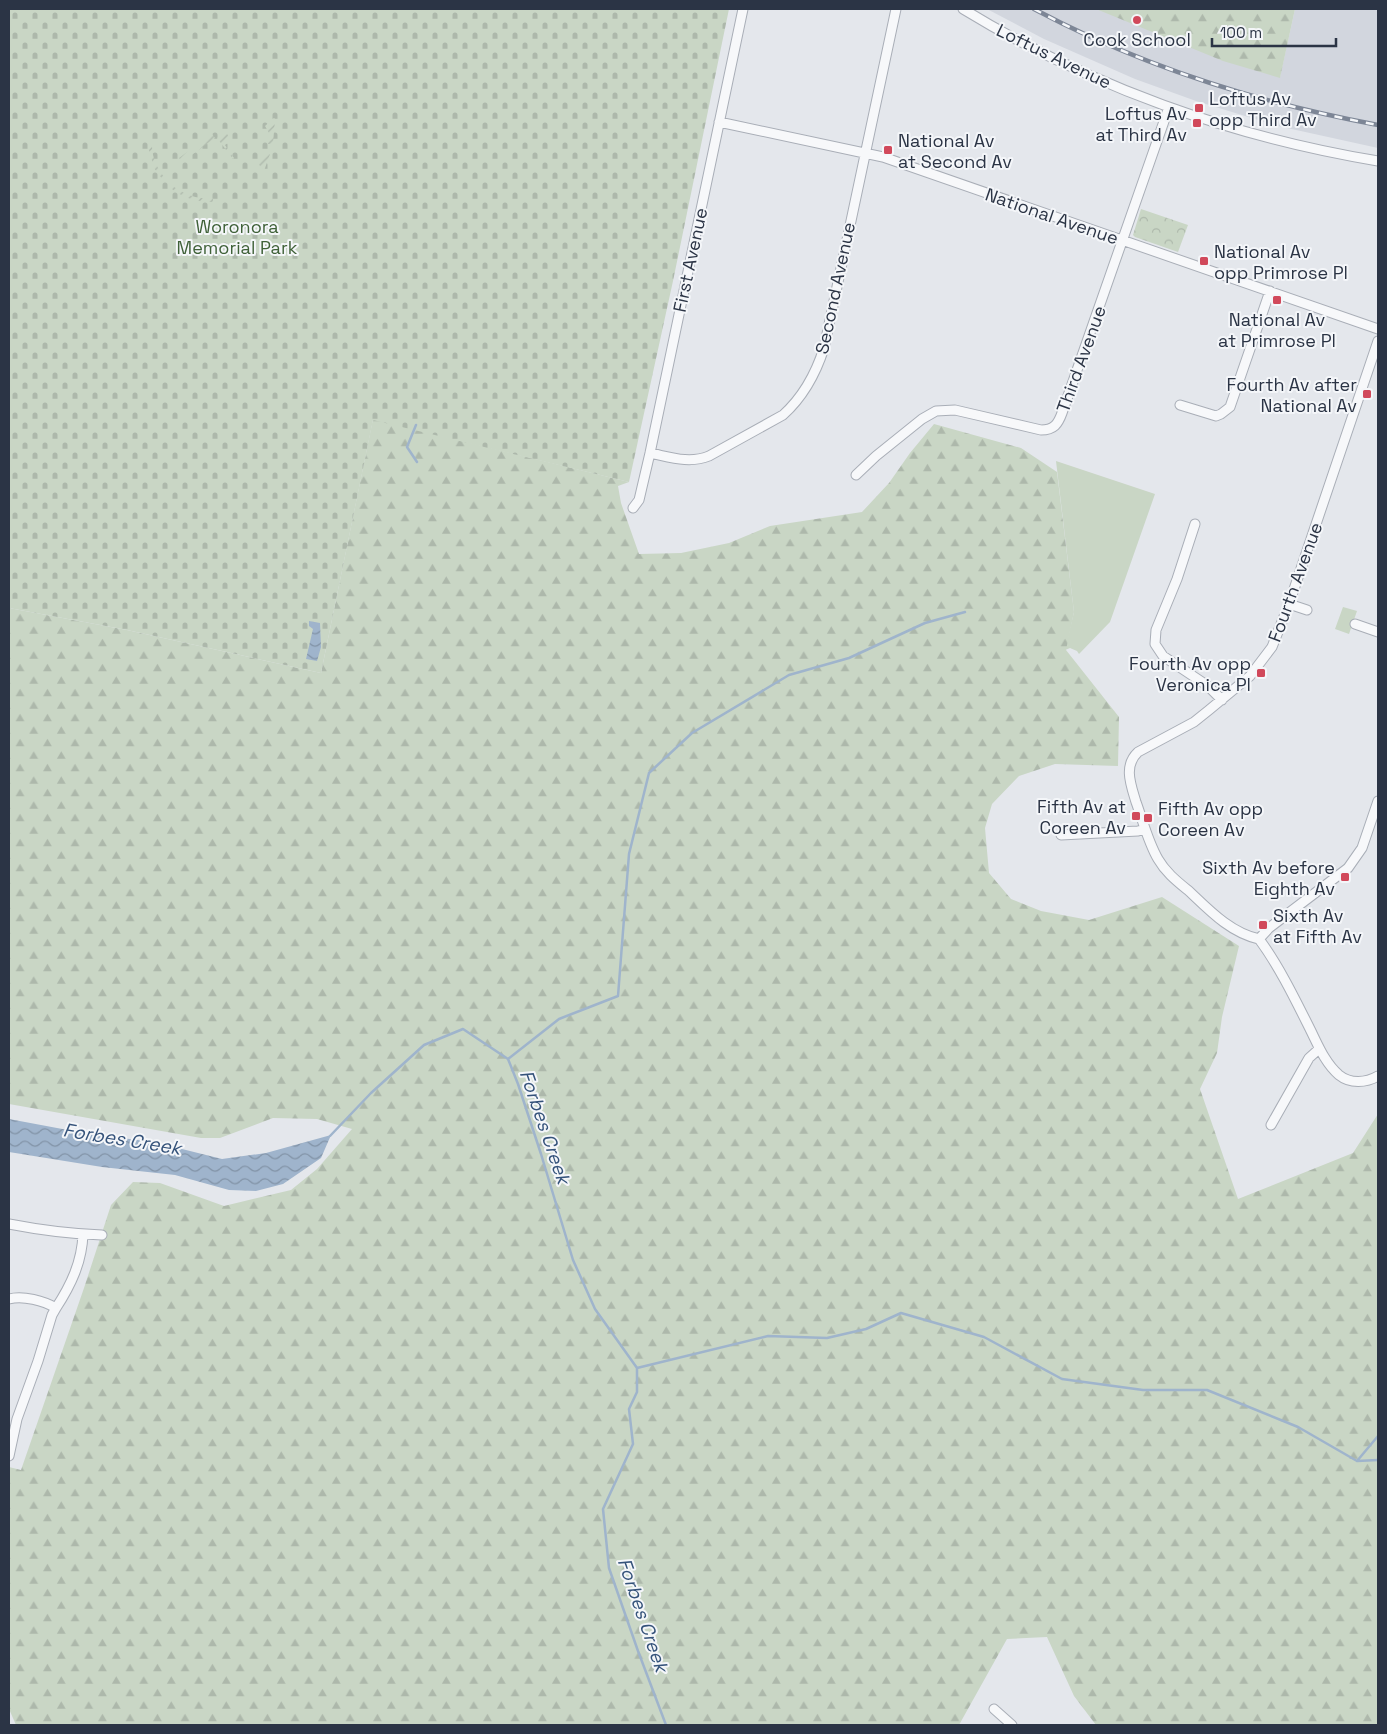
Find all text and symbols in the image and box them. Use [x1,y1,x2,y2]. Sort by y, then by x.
marker: Cook School [1131,14,1143,26]
scale bar [1212,15,1336,47]
street label: Loftus Avenue [993,18,1115,94]
text: 100 m [1220,23,1262,42]
place label: Cook School [1083,28,1191,51]
place label: Loftus Av opp Third Av [1209,87,1317,131]
place label: Loftus Av at Third Av [1096,102,1187,146]
marker: Loftus Av opp Third Av [1193,102,1205,114]
marker: Loftus Av at Third Av [1191,117,1203,129]
place label: National Av at Second Av [898,129,1012,173]
marker: National Av at Second Av [882,144,894,156]
street label: National Avenue [982,182,1122,250]
street label: First Avenue [668,206,712,314]
park label: Woronora Memorial Park [177,215,298,259]
street label: Second Avenue [810,220,860,356]
place label: National Av opp Primrose Pl [1214,240,1348,284]
marker: National Av opp Primrose Pl [1198,255,1210,267]
marker: National Av at Primrose Pl [1271,294,1283,306]
street label: Third Avenue [1051,302,1111,416]
place label: National Av at Primrose Pl [1218,308,1336,352]
place label: Fourth Av after National Av [1227,373,1357,417]
marker: Fourth Av after National Av [1361,388,1373,400]
street label: Fourth Avenue [1263,519,1327,645]
place label: Fourth Av opp Veronica Pl [1129,652,1251,696]
marker: Fourth Av opp Veronica Pl [1255,667,1267,679]
place label: Fifth Av at Coreen Av [1037,795,1126,839]
place label: Fifth Av opp Coreen Av [1158,797,1263,841]
marker: Fifth Av at Coreen Av [1130,810,1142,822]
marker: Fifth Av opp Coreen Av [1142,812,1154,824]
place label: Sixth Av before Eighth Av [1202,856,1335,900]
marker: Sixth Av before Eighth Av [1339,871,1351,883]
place label: Sixth Av at Fifth Av [1273,904,1362,948]
marker: Sixth Av at Fifth Av [1257,919,1269,931]
water label: Forbes Creek [514,1067,577,1190]
water label: Forbes Creek [61,1117,186,1161]
water label: Forbes Creek [612,1555,675,1678]

